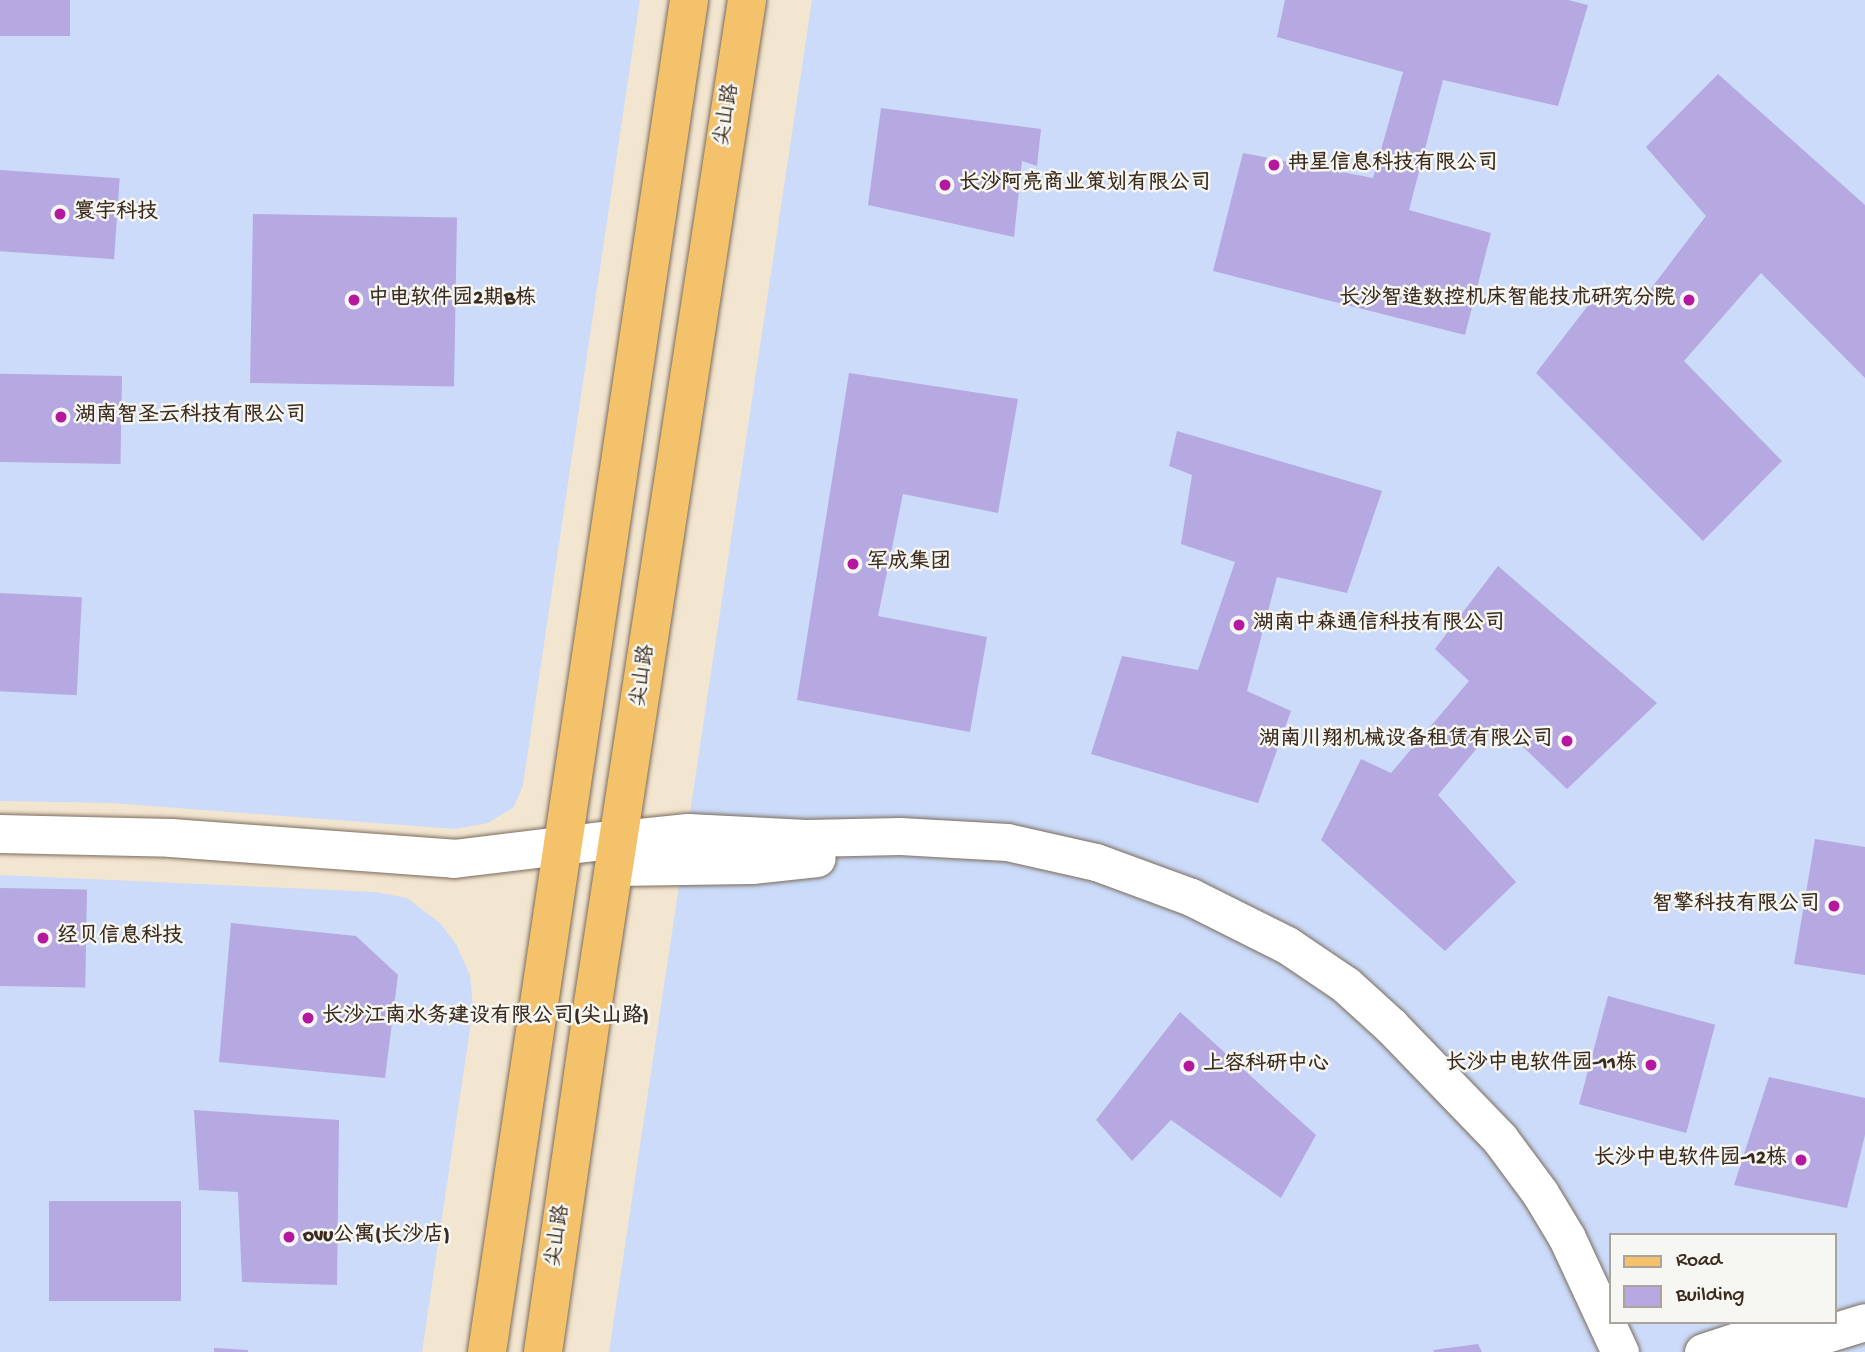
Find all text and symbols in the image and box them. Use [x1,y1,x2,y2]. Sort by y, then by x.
street label: 尖山路 [712,82,746,148]
place label: 冉星信息科技有限公司 [1288,152,1498,178]
marker: 冉星信息科技有限公司 [1266,157,1282,173]
place label: 长沙阿亮商业策划有限公司 [959,172,1211,198]
marker: 长沙阿亮商业策划有限公司 [937,177,953,193]
place label: 寰宇科技 [74,201,158,227]
marker: 寰宇科技 [52,206,68,222]
place label: 中电软件园2期B栋 [368,287,536,313]
place label: 长沙智造数控机床智能技术研究分院 [1339,287,1675,313]
marker: 中电软件园2期B栋 [346,292,362,308]
marker: 长沙智造数控机床智能技术研究分院 [1681,292,1697,308]
place label: 湖南智圣云科技有限公司 [75,404,306,430]
marker: 湖南智圣云科技有限公司 [53,409,69,425]
place label: 军成集团 [867,551,951,577]
marker: 军成集团 [845,556,861,572]
place label: 湖南中森通信科技有限公司 [1253,612,1505,638]
marker: 湖南中森通信科技有限公司 [1231,617,1247,633]
street label: 尖山路 [628,643,662,709]
place label: 湖南川翔机械设备租赁有限公司 [1259,728,1553,754]
marker: 湖南川翔机械设备租赁有限公司 [1559,733,1575,749]
place label: 智擎科技有限公司 [1652,893,1820,919]
marker: 智擎科技有限公司 [1826,898,1842,914]
place label: 经贝信息科技 [57,925,183,951]
marker: 经贝信息科技 [35,930,51,946]
place label: 长沙江南水务建设有限公司(尖山路) [322,1005,649,1031]
marker: 长沙江南水务建设有限公司(尖山路) [300,1010,316,1026]
place label: 长沙中电软件园-11栋 [1445,1052,1637,1078]
place label: 上容科研中心 [1203,1053,1329,1079]
marker: 长沙中电软件园-11栋 [1643,1057,1659,1073]
marker: 上容科研中心 [1181,1058,1197,1074]
place label: 长沙中电软件园-12栋 [1594,1147,1787,1173]
marker: 长沙中电软件园-12栋 [1793,1152,1809,1168]
street label: 尖山路 [543,1203,577,1269]
place label: ovu公寓(长沙店) [303,1224,450,1250]
marker: ovu公寓(长沙店) [281,1229,297,1245]
legend [1610,1233,1837,1324]
text: Road [1676,1249,1722,1274]
text: Building [1676,1284,1745,1309]

